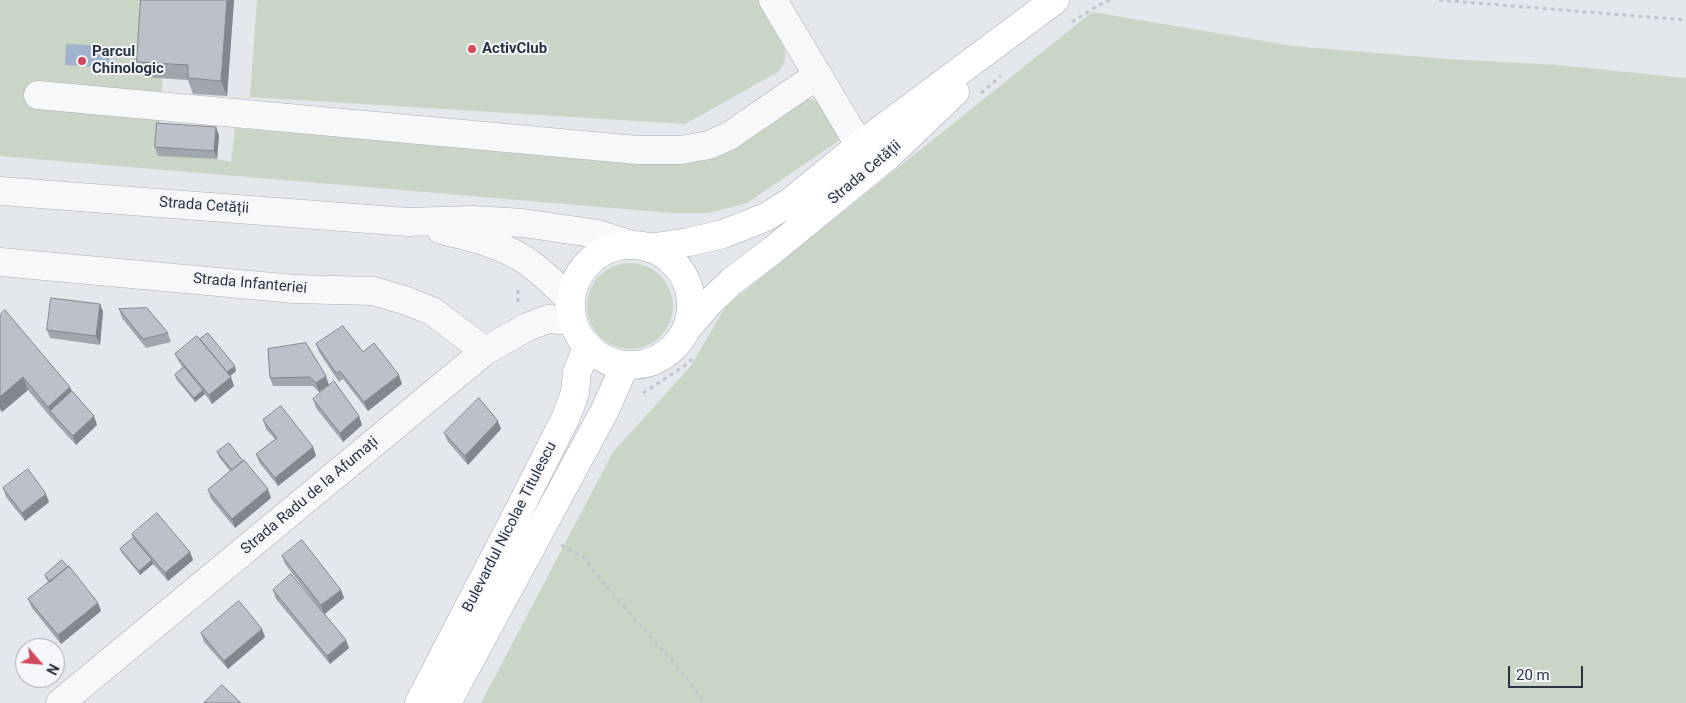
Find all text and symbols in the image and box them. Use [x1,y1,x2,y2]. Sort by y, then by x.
place label: ActivClub [482,40,547,58]
place label: Parcul Chinologic [92,43,164,78]
marker: ActivClub [466,43,478,55]
marker: Parcul Chinologic [76,55,88,67]
street label: Strada Cetății [825,137,905,209]
street label: Strada Cetății [158,194,250,218]
street label: Strada Infanteriei [192,270,308,298]
street label: Strada Radu de la Afumați [238,433,382,559]
street label: Bulevardul Nicolae Titulescu [459,439,561,615]
north arrow [15,638,65,688]
scale bar [1511,656,1586,688]
text: N [43,661,62,677]
text: 20 m [1516,666,1550,684]

